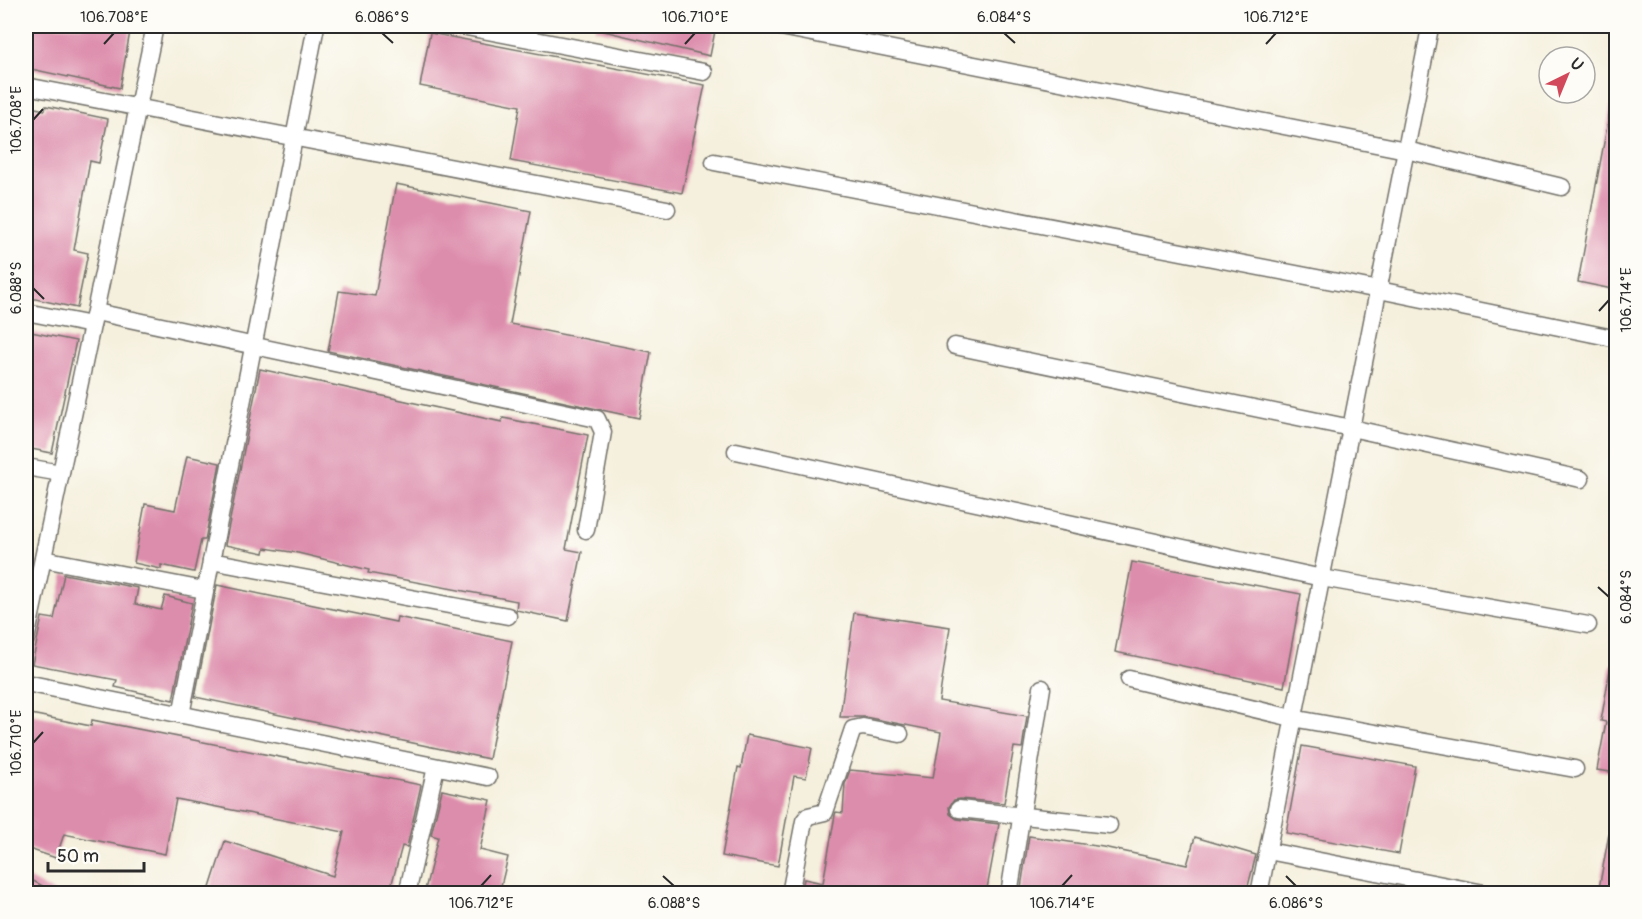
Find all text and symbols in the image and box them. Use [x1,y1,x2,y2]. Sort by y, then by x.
text: 106.708°E [80,8,148,27]
text: 6.086°S [355,8,409,27]
text: 106.710°E [662,8,728,27]
text: 6.084°S [977,8,1031,27]
text: 106.712°E [1244,8,1309,27]
north arrow [1537,45,1597,105]
text: U [1566,54,1588,76]
text: 106.708°E [7,86,26,154]
text: 6.088°S [7,262,26,314]
text: 106.714°E [1617,267,1636,333]
text: 6.084°S [1617,570,1636,624]
text: 106.710°E [7,710,26,776]
scale bar [48,835,144,873]
text: 50 m [57,845,99,868]
text: 106.712°E [449,894,514,913]
text: 6.088°S [648,894,700,913]
text: 106.714°E [1030,894,1095,913]
text: 6.086°S [1269,894,1323,913]

